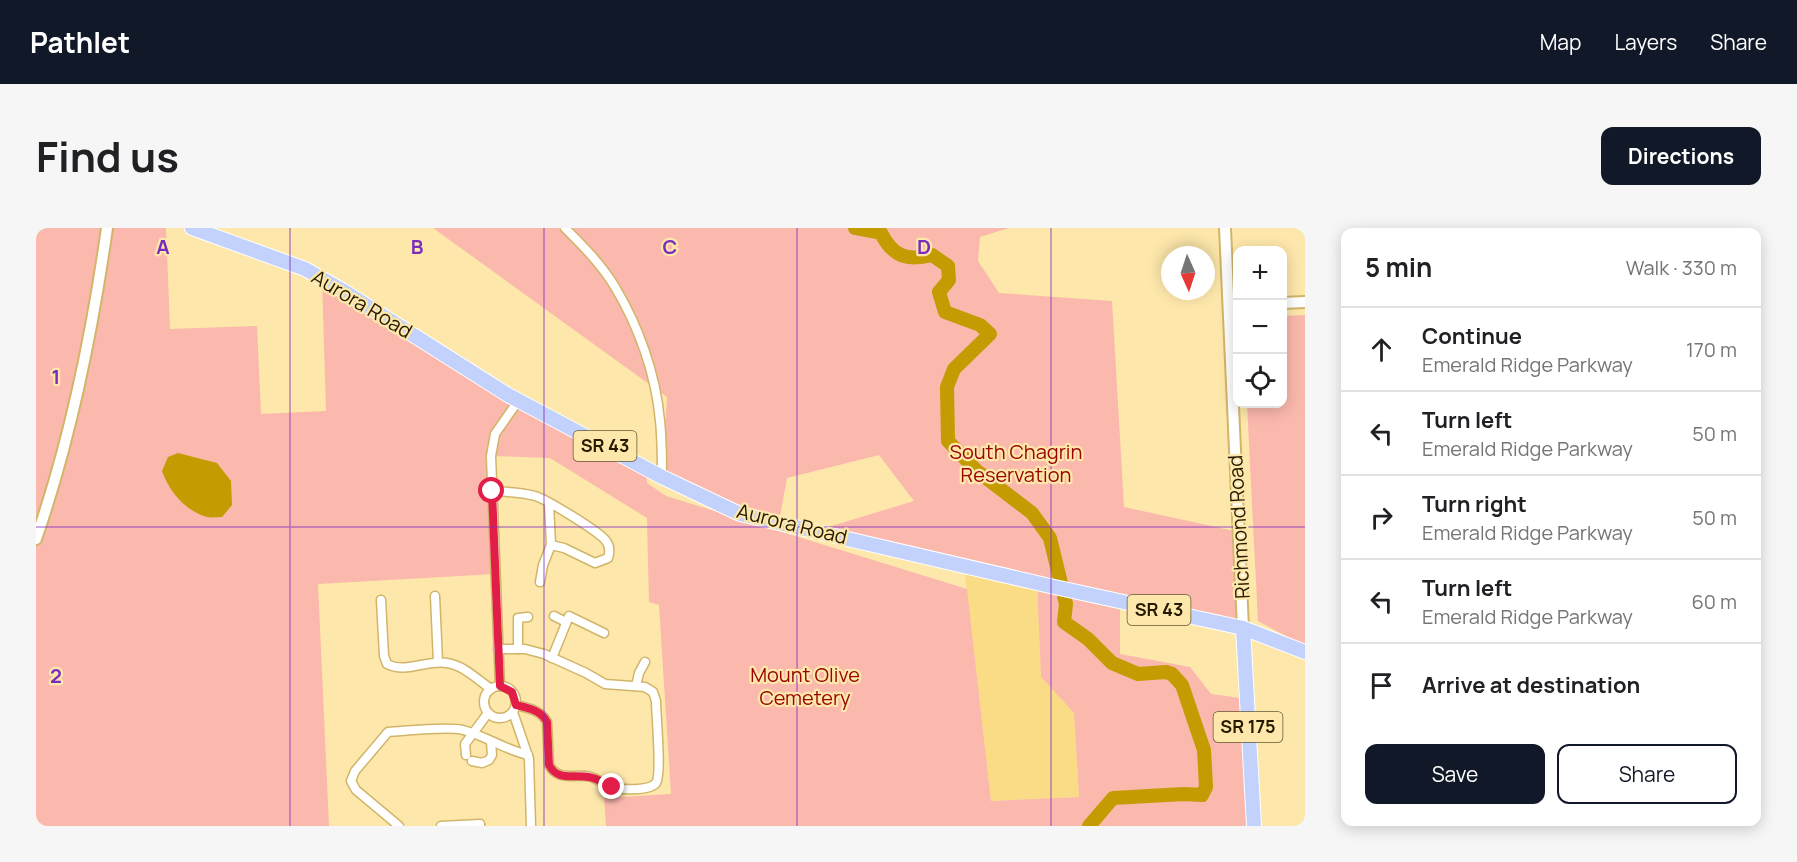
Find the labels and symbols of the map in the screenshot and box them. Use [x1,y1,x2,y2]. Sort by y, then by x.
text: A [156,233,170,260]
text: B [411,233,424,260]
text: C [663,233,677,260]
text: D [917,233,931,260]
north arrow [1161,246,1215,300]
street label: Aurora Road [307,263,418,344]
text: 1 [52,363,60,390]
road number: SR 43 [574,431,636,461]
park label: South Chagrin Reservation [950,438,1082,488]
street label: Richmond Road [1221,454,1256,600]
route start [478,477,504,503]
street label: Aurora Road [734,497,850,550]
road number: SR 43 [1128,595,1190,625]
park label: Mount Olive Cemetery [750,661,860,711]
text: 2 [50,662,62,689]
road number: SR 175 [1214,712,1282,742]
route end [598,773,624,799]

